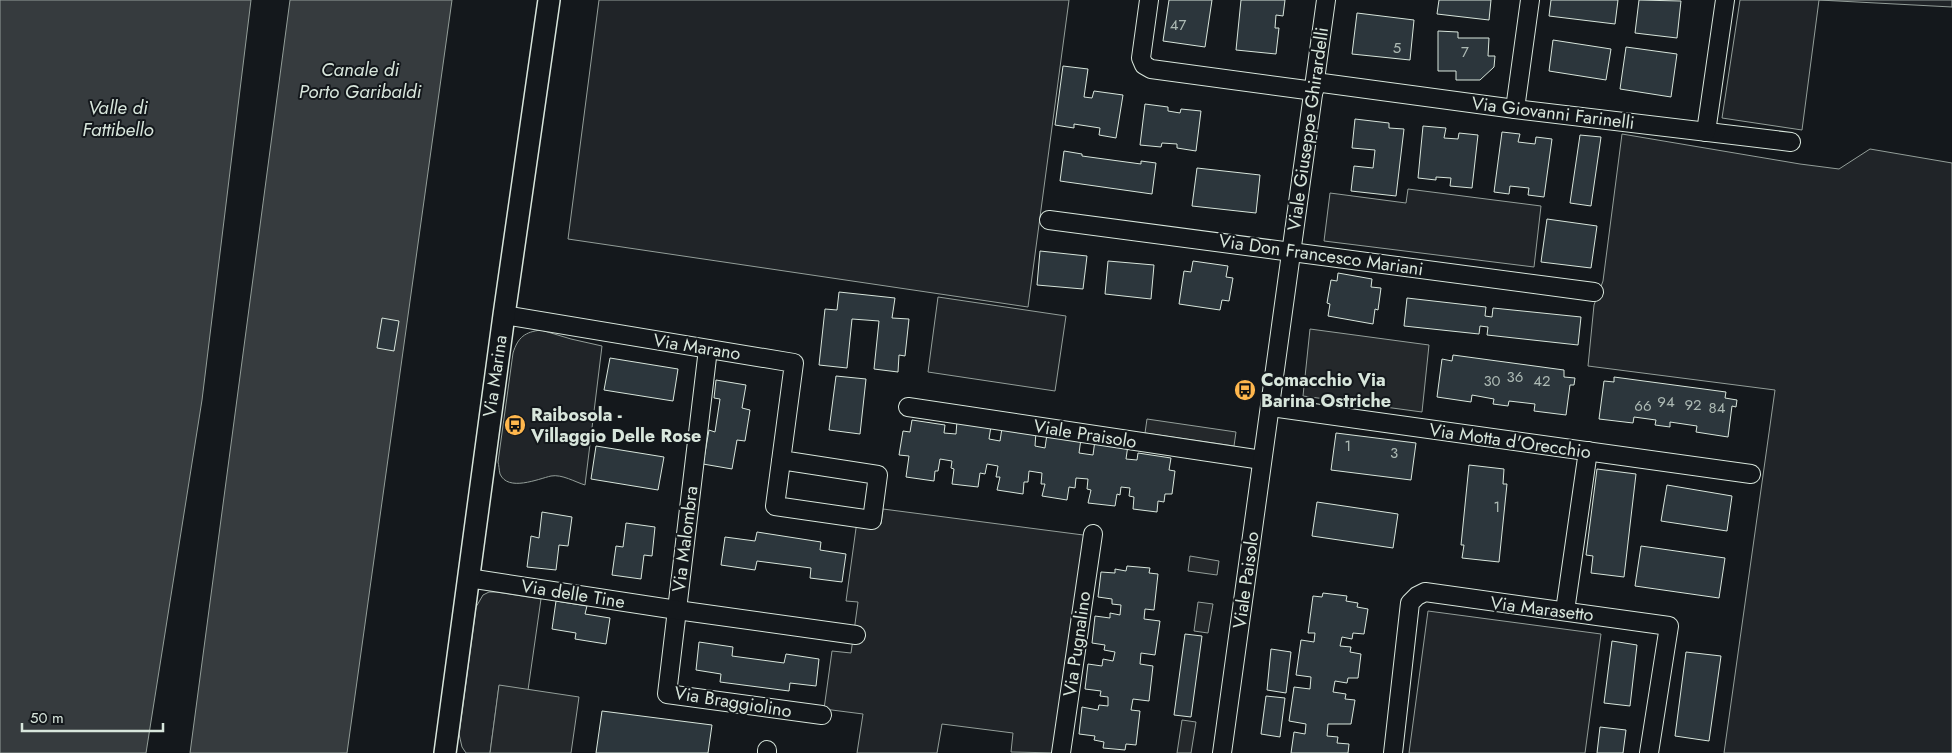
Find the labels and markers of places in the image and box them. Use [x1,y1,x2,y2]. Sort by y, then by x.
place label: Comacchio Via Barina Ostriche [1261,367,1391,414]
bus stop icon: Comacchio Via Barina Ostriche [1233,378,1257,402]
place label: Raibosola - Villaggio Delle Rose [530,402,701,449]
bus stop icon: Raibosola - Villaggio Delle Rose [503,413,527,437]

